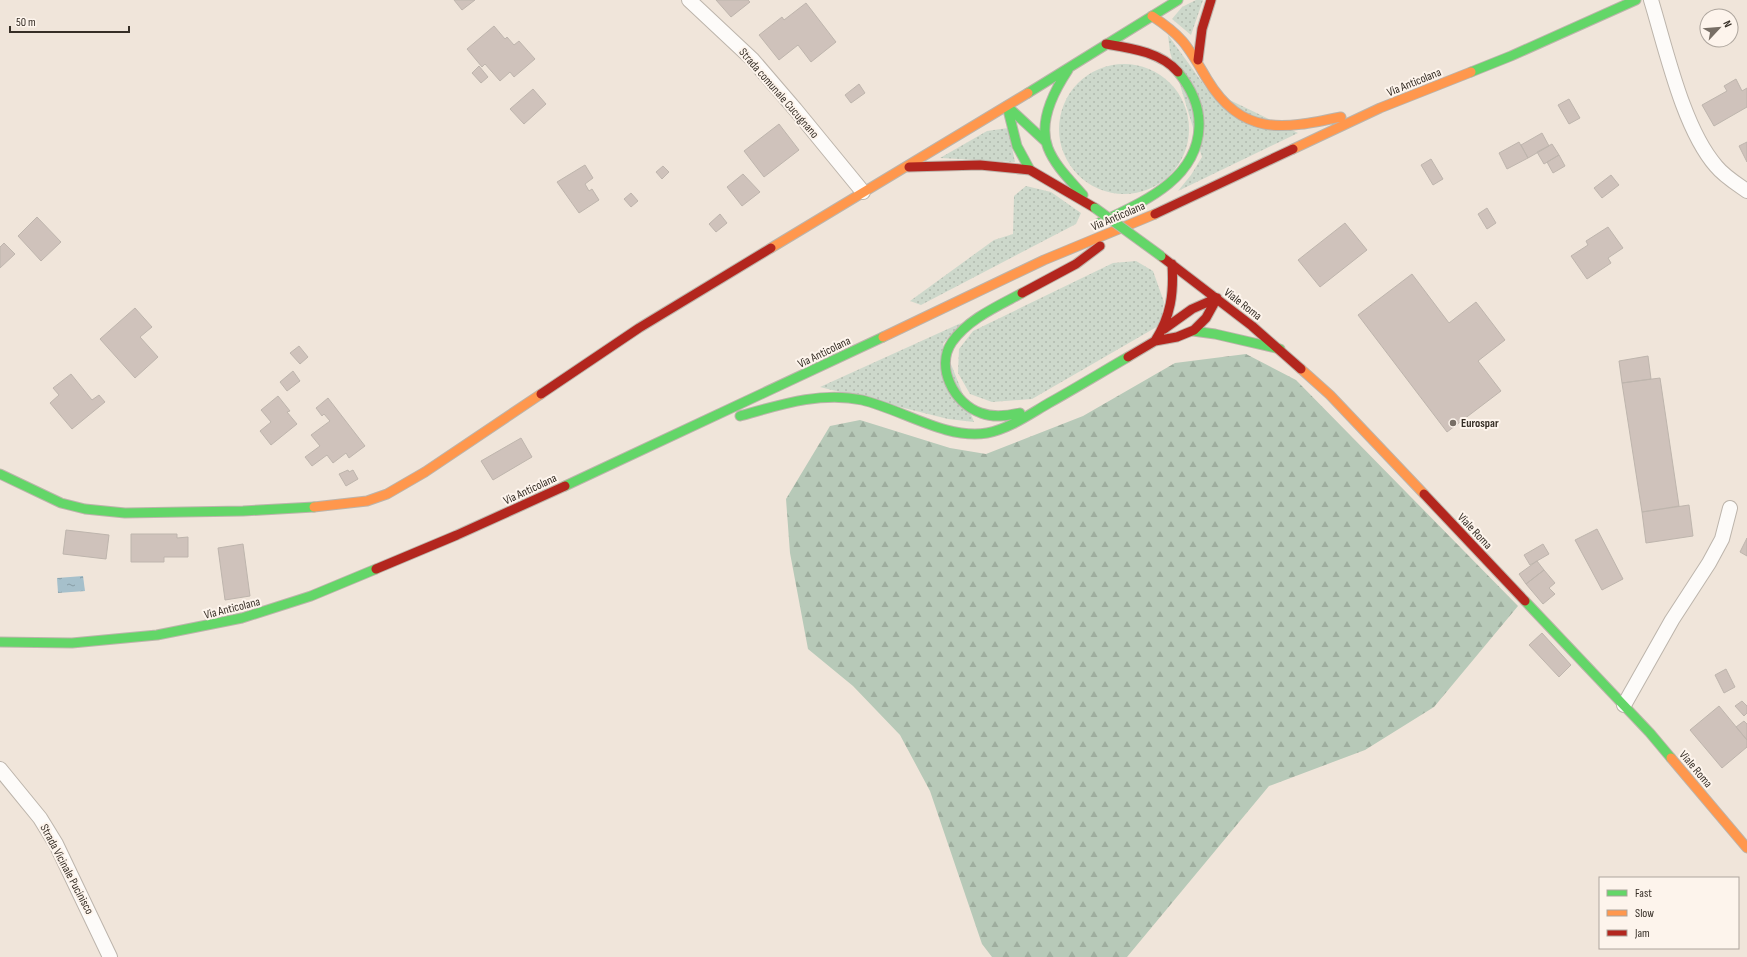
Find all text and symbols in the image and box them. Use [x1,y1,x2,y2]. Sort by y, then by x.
scale bar [10,8,129,34]
north arrow [1699,8,1739,48]
text: 50 m [16,15,36,30]
text: N [1720,18,1735,29]
street label: Strada comunale Cucugnano [735,45,822,142]
street label: Via Anticolana [1385,65,1444,100]
street label: Via Anticolana [1089,198,1148,234]
street label: Viale Roma [1221,285,1265,324]
street label: Via Anticolana [795,333,853,372]
place label: Eurospar [1461,416,1499,431]
marker: Eurospar [1448,418,1458,428]
street label: Via Anticolana [501,470,560,508]
street label: Viale Roma [1454,510,1495,553]
street label: Via Anticolana [203,594,262,623]
street label: Viale Roma [1676,748,1716,791]
street label: Strada Vicinale Pucinisco [36,822,97,917]
legend [1599,877,1739,949]
text: Fast [1635,886,1652,901]
text: Slow [1635,906,1654,921]
text: Jam [1634,926,1650,941]

